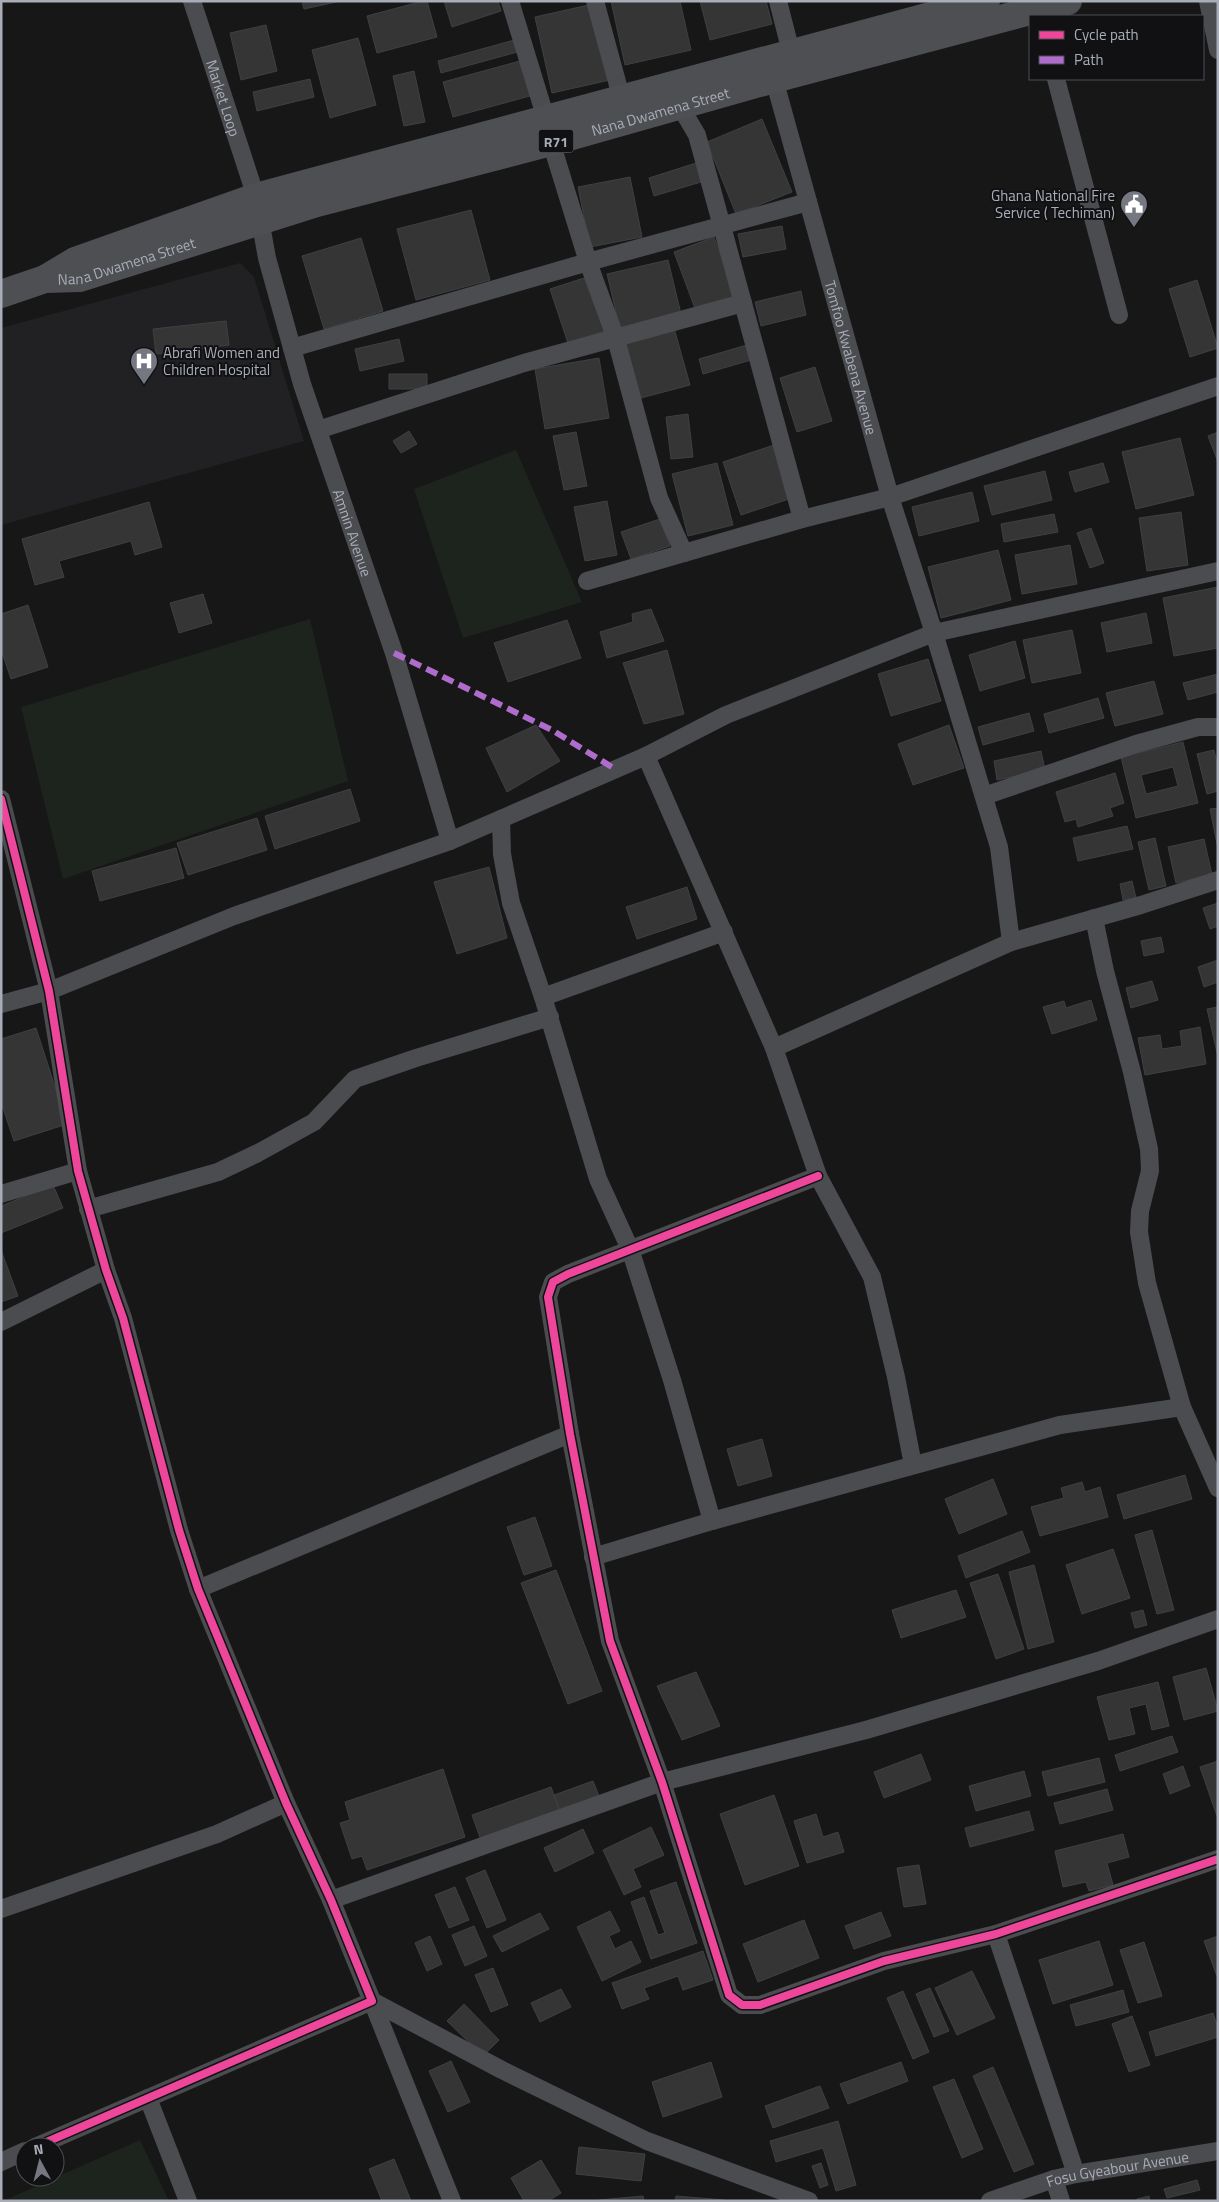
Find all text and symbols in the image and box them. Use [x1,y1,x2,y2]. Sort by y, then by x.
legend [1029,15,1204,80]
text: Cycle path [1074,23,1139,46]
text: Path [1074,48,1104,71]
street label: Market Loop [200,57,247,139]
street label: Nana Dwamena Street [588,80,733,142]
road number: R71 [538,130,574,152]
place label: Ghana National Fire Service ( Techiman) [991,184,1115,224]
public building icon: Ghana National Fire Service ( Techiman) [1119,189,1149,228]
street label: Nana Dwamena Street [57,230,199,290]
street label: Tomfoo Kwabena Avenue [819,278,884,437]
place label: Abrafi Women and Children Hospital [163,341,280,381]
hospital icon: Abrafi Women and Children Hospital [129,346,159,385]
street label: Amnin Avenue [327,486,378,579]
north arrow [15,2137,65,2187]
text: N [32,2138,44,2160]
street label: Fosu Gyeabour Avenue [1043,2144,1190,2192]

